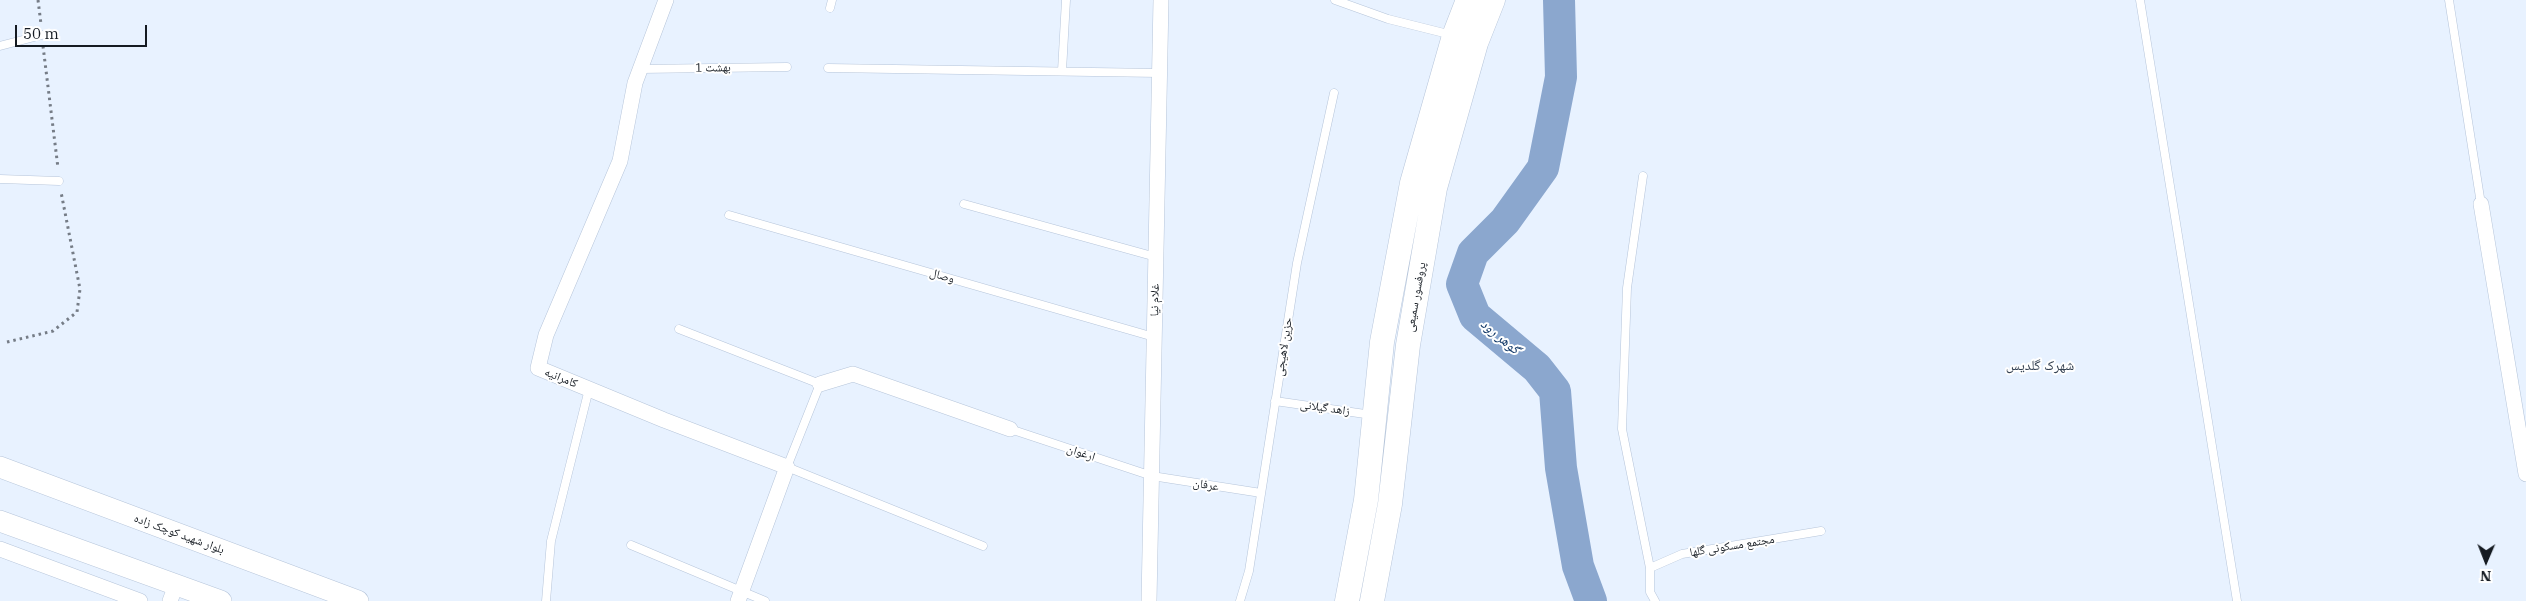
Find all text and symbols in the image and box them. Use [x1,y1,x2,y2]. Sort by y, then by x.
scale bar [18,15,150,47]
text: 50 m [23,24,59,43]
street label: بهشت 1 [695,60,731,76]
street label: پروفسور سمیعی [1403,261,1429,333]
street label: وصال [928,266,956,286]
street label: غلام نیا [1148,284,1162,316]
water label: گوهر رود [1477,316,1523,358]
street label: حزین لاهیجی [1272,317,1296,377]
district label: شهرک گلدیس [2006,358,2074,374]
street label: کامرانیه [542,365,580,391]
street label: زاهد گیلانی [1299,397,1351,419]
street label: ارغوان [1065,442,1097,464]
street label: عرفان [1192,476,1220,494]
street label: بلوار شهید کوچک زاده [132,511,226,557]
street label: مجتمع مسکونی گلها [1689,532,1775,560]
north arrow [2461,536,2511,586]
text: N [2480,567,2491,585]

